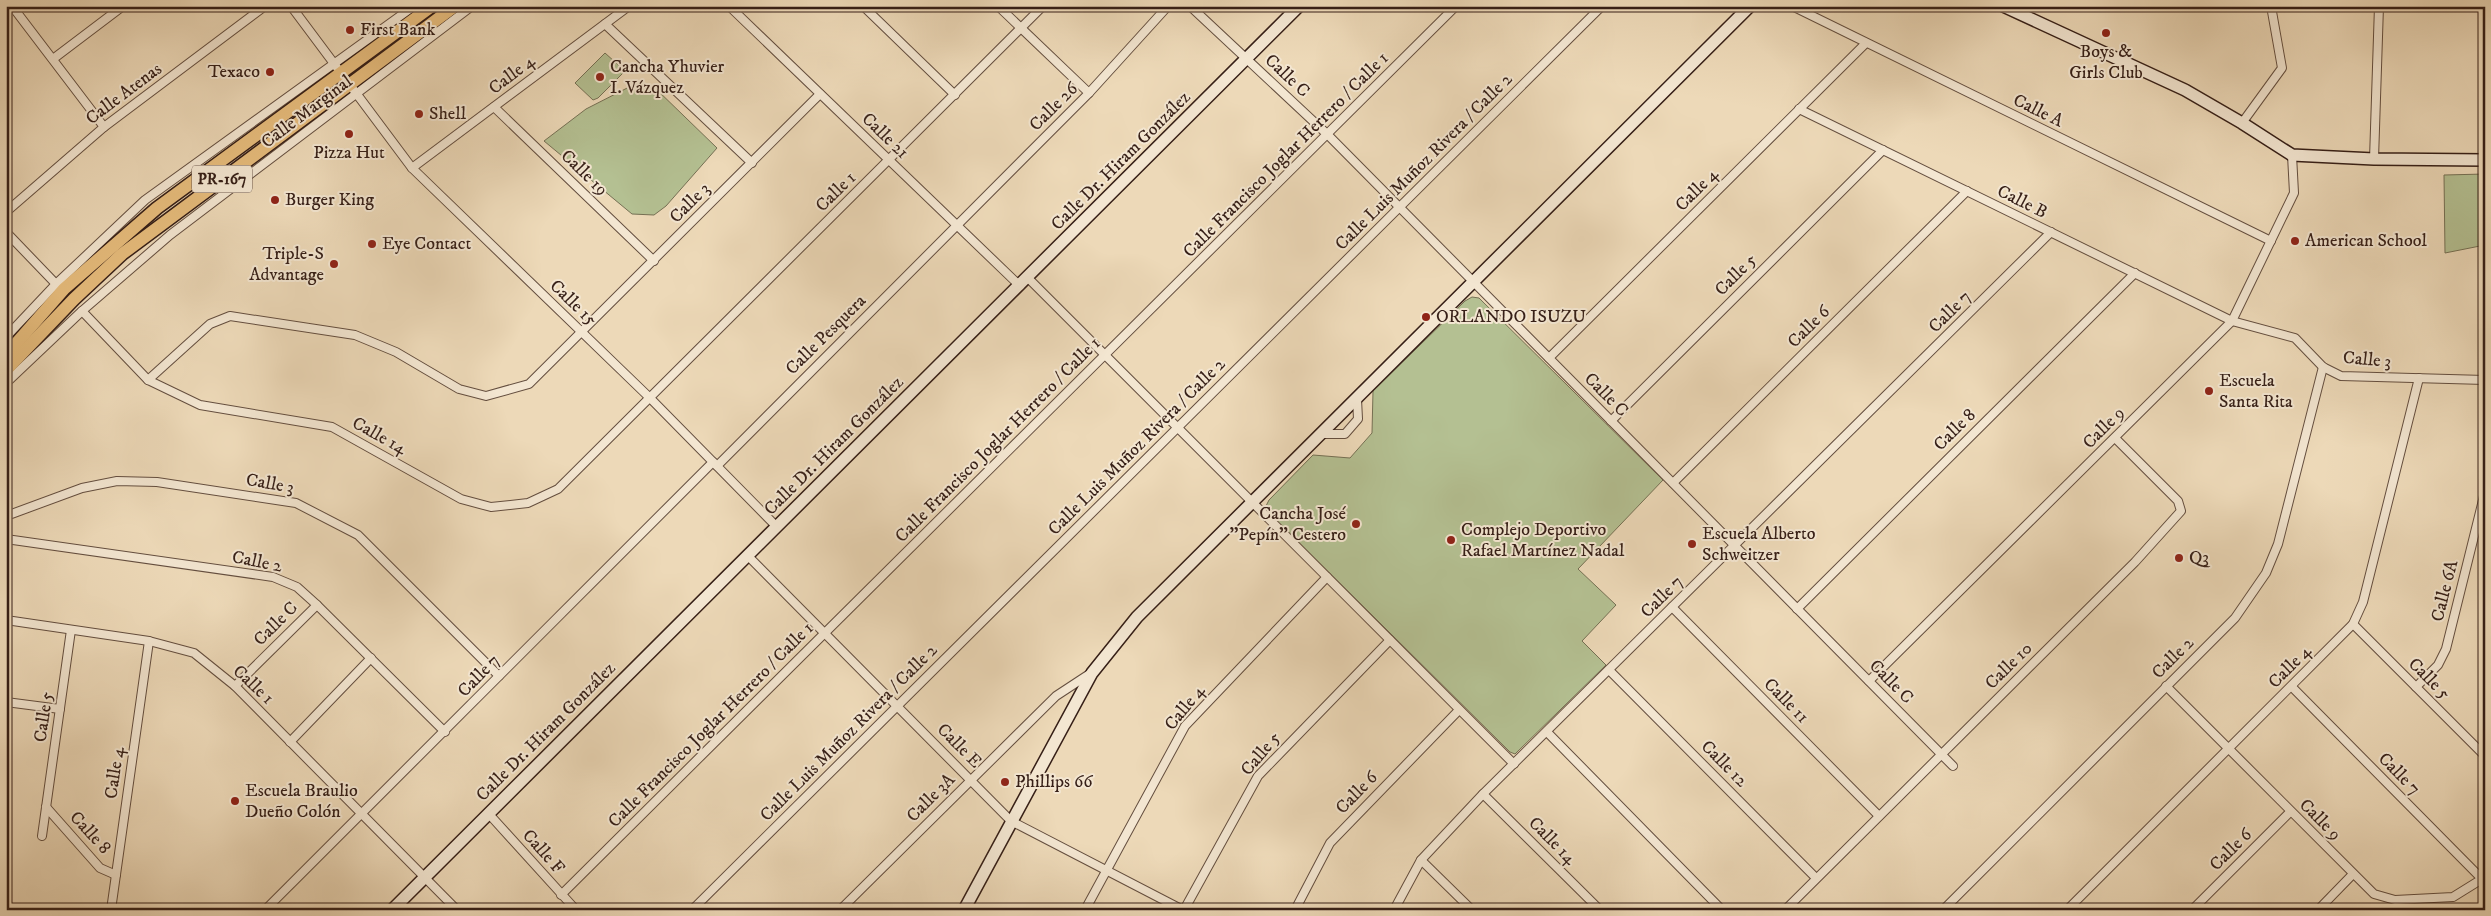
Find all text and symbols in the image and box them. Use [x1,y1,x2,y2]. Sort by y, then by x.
place label: First Bank [360,19,435,41]
marker: First Bank [344,24,356,36]
marker: Boys & Girls Club [2100,27,2112,39]
place label: Boys & Girls Club [2069,41,2143,84]
street label: Calle Francisco Joglar Herrero / Calle 1 [1179,48,1393,262]
street label: Calle 4 [485,50,540,99]
street label: Calle C [1260,50,1314,102]
place label: Cancha Yhuvier I. Vázquez [610,56,725,99]
street label: Calle Atenas [82,58,166,130]
place label: Texaco [208,61,260,83]
marker: Texaco [264,66,276,78]
street label: Calle Luis Muñoz Rivera / Calle 2 [1331,69,1517,255]
street label: Calle Marginal [257,70,357,153]
marker: Cancha Yhuvier I. Vázquez [594,71,606,83]
street label: Calle 26 [1025,78,1083,136]
street label: Calle Dr. Hiram González [1047,87,1195,235]
street label: Calle A [2009,89,2067,133]
place label: Shell [429,103,467,125]
marker: Shell [413,108,425,120]
street label: Calle 21 [857,108,913,164]
marker: Pizza Hut [343,128,355,140]
place label: Pizza Hut [313,142,385,164]
street label: Calle 19 [556,145,612,201]
street label: Calle 4 [1671,163,1724,216]
road number: PR-167 [192,165,252,192]
street label: Calle 1 [811,167,861,217]
street label: Calle 3 [665,178,715,228]
street label: Calle B [1993,180,2051,224]
place label: Burger King [285,189,374,211]
marker: Burger King [269,194,281,206]
place label: American School [2305,230,2427,252]
place label: Eye Contact [382,233,471,255]
marker: American School [2289,235,2301,247]
marker: Eye Contact [366,238,378,250]
place label: Triple-S Advantage [249,243,324,286]
street label: Calle 5 [1710,249,1762,301]
marker: Triple-S Advantage [328,258,340,270]
street label: Calle 15 [545,275,601,331]
street label: Calle 7 [1924,286,1976,338]
street label: Calle Pesquera [781,290,871,380]
street label: Calle 6 [1783,301,1835,353]
place label: ORLANDO ISUZU [1436,306,1586,328]
marker: ORLANDO ISUZU [1420,311,1432,323]
street label: Calle Francisco Joglar Herrero / Calle 1 [891,333,1105,547]
street label: Calle 3 [2342,347,2392,373]
street label: Calle Luis Muñoz Rivera / Calle 2 [1044,354,1230,540]
street label: Calle C [1579,368,1633,422]
place label: Escuela Santa Rita [2219,370,2293,413]
street label: Calle Dr. Hiram González [760,372,908,520]
marker: Escuela Santa Rita [2203,385,2215,397]
street label: Calle 9 [2078,402,2130,454]
street label: Calle 8 [1929,404,1981,456]
street label: Calle 14 [348,412,411,460]
street label: Calle 3 [244,469,296,499]
place label: Cancha José "Pepín" Cestero [1230,503,1347,546]
marker: Cancha José "Pepín" Cestero [1350,518,1362,530]
place label: Complejo Deportivo Rafael Martínez Nadal [1461,519,1625,562]
place label: Escuela Alberto Schweitzer [1702,523,1816,566]
marker: Complejo Deportivo Rafael Martínez Nadal [1445,534,1457,546]
marker: Escuela Alberto Schweitzer [1686,538,1698,550]
street label: Calle 2 [230,546,284,578]
place label: Q3 [2189,547,2211,569]
marker: Q3 [2173,552,2185,564]
street label: Calle 6A [2427,557,2463,624]
street label: Calle 7 [1636,571,1688,623]
street label: Calle C [249,597,303,651]
street label: Calle Francisco Joglar Herrero / Calle 1 [604,618,818,832]
street label: Calle 2 [2147,632,2199,684]
street label: Calle 10 [1981,638,2037,694]
street label: Calle Luis Muñoz Rivera / Calle 2 [756,640,942,826]
street label: Calle 4 [2264,640,2317,693]
street label: Calle 7 [453,650,505,702]
street label: Calle 5 [2403,653,2455,705]
street label: Calle C [1864,655,1918,709]
street label: Calle Dr. Hiram González [472,658,620,806]
street label: Calle 1 [228,660,278,710]
street label: Calle 11 [1759,674,1813,728]
street label: Calle 4 [1160,680,1210,735]
street label: Calle 5 [30,690,58,744]
street label: Calle E [932,719,986,773]
street label: Calle 5 [1236,727,1286,780]
street label: Calle 12 [1696,736,1752,792]
street label: Calle 4 [100,745,130,800]
street label: Calle 7 [2373,748,2425,800]
street label: Calle 6 [1331,767,1383,819]
street label: Calle 3A [902,769,960,827]
place label: Phillips 66 [1015,771,1093,793]
marker: Phillips 66 [999,776,1011,788]
place label: Escuela Braulio Dueño Colón [245,780,358,823]
street label: Calle 9 [2294,794,2346,846]
marker: Escuela Braulio Dueño Colón [229,795,241,807]
street label: Calle 8 [65,807,115,859]
street label: Calle 14 [1523,812,1581,870]
street label: Calle 6 [2205,824,2257,876]
street label: Calle F [517,825,569,879]

